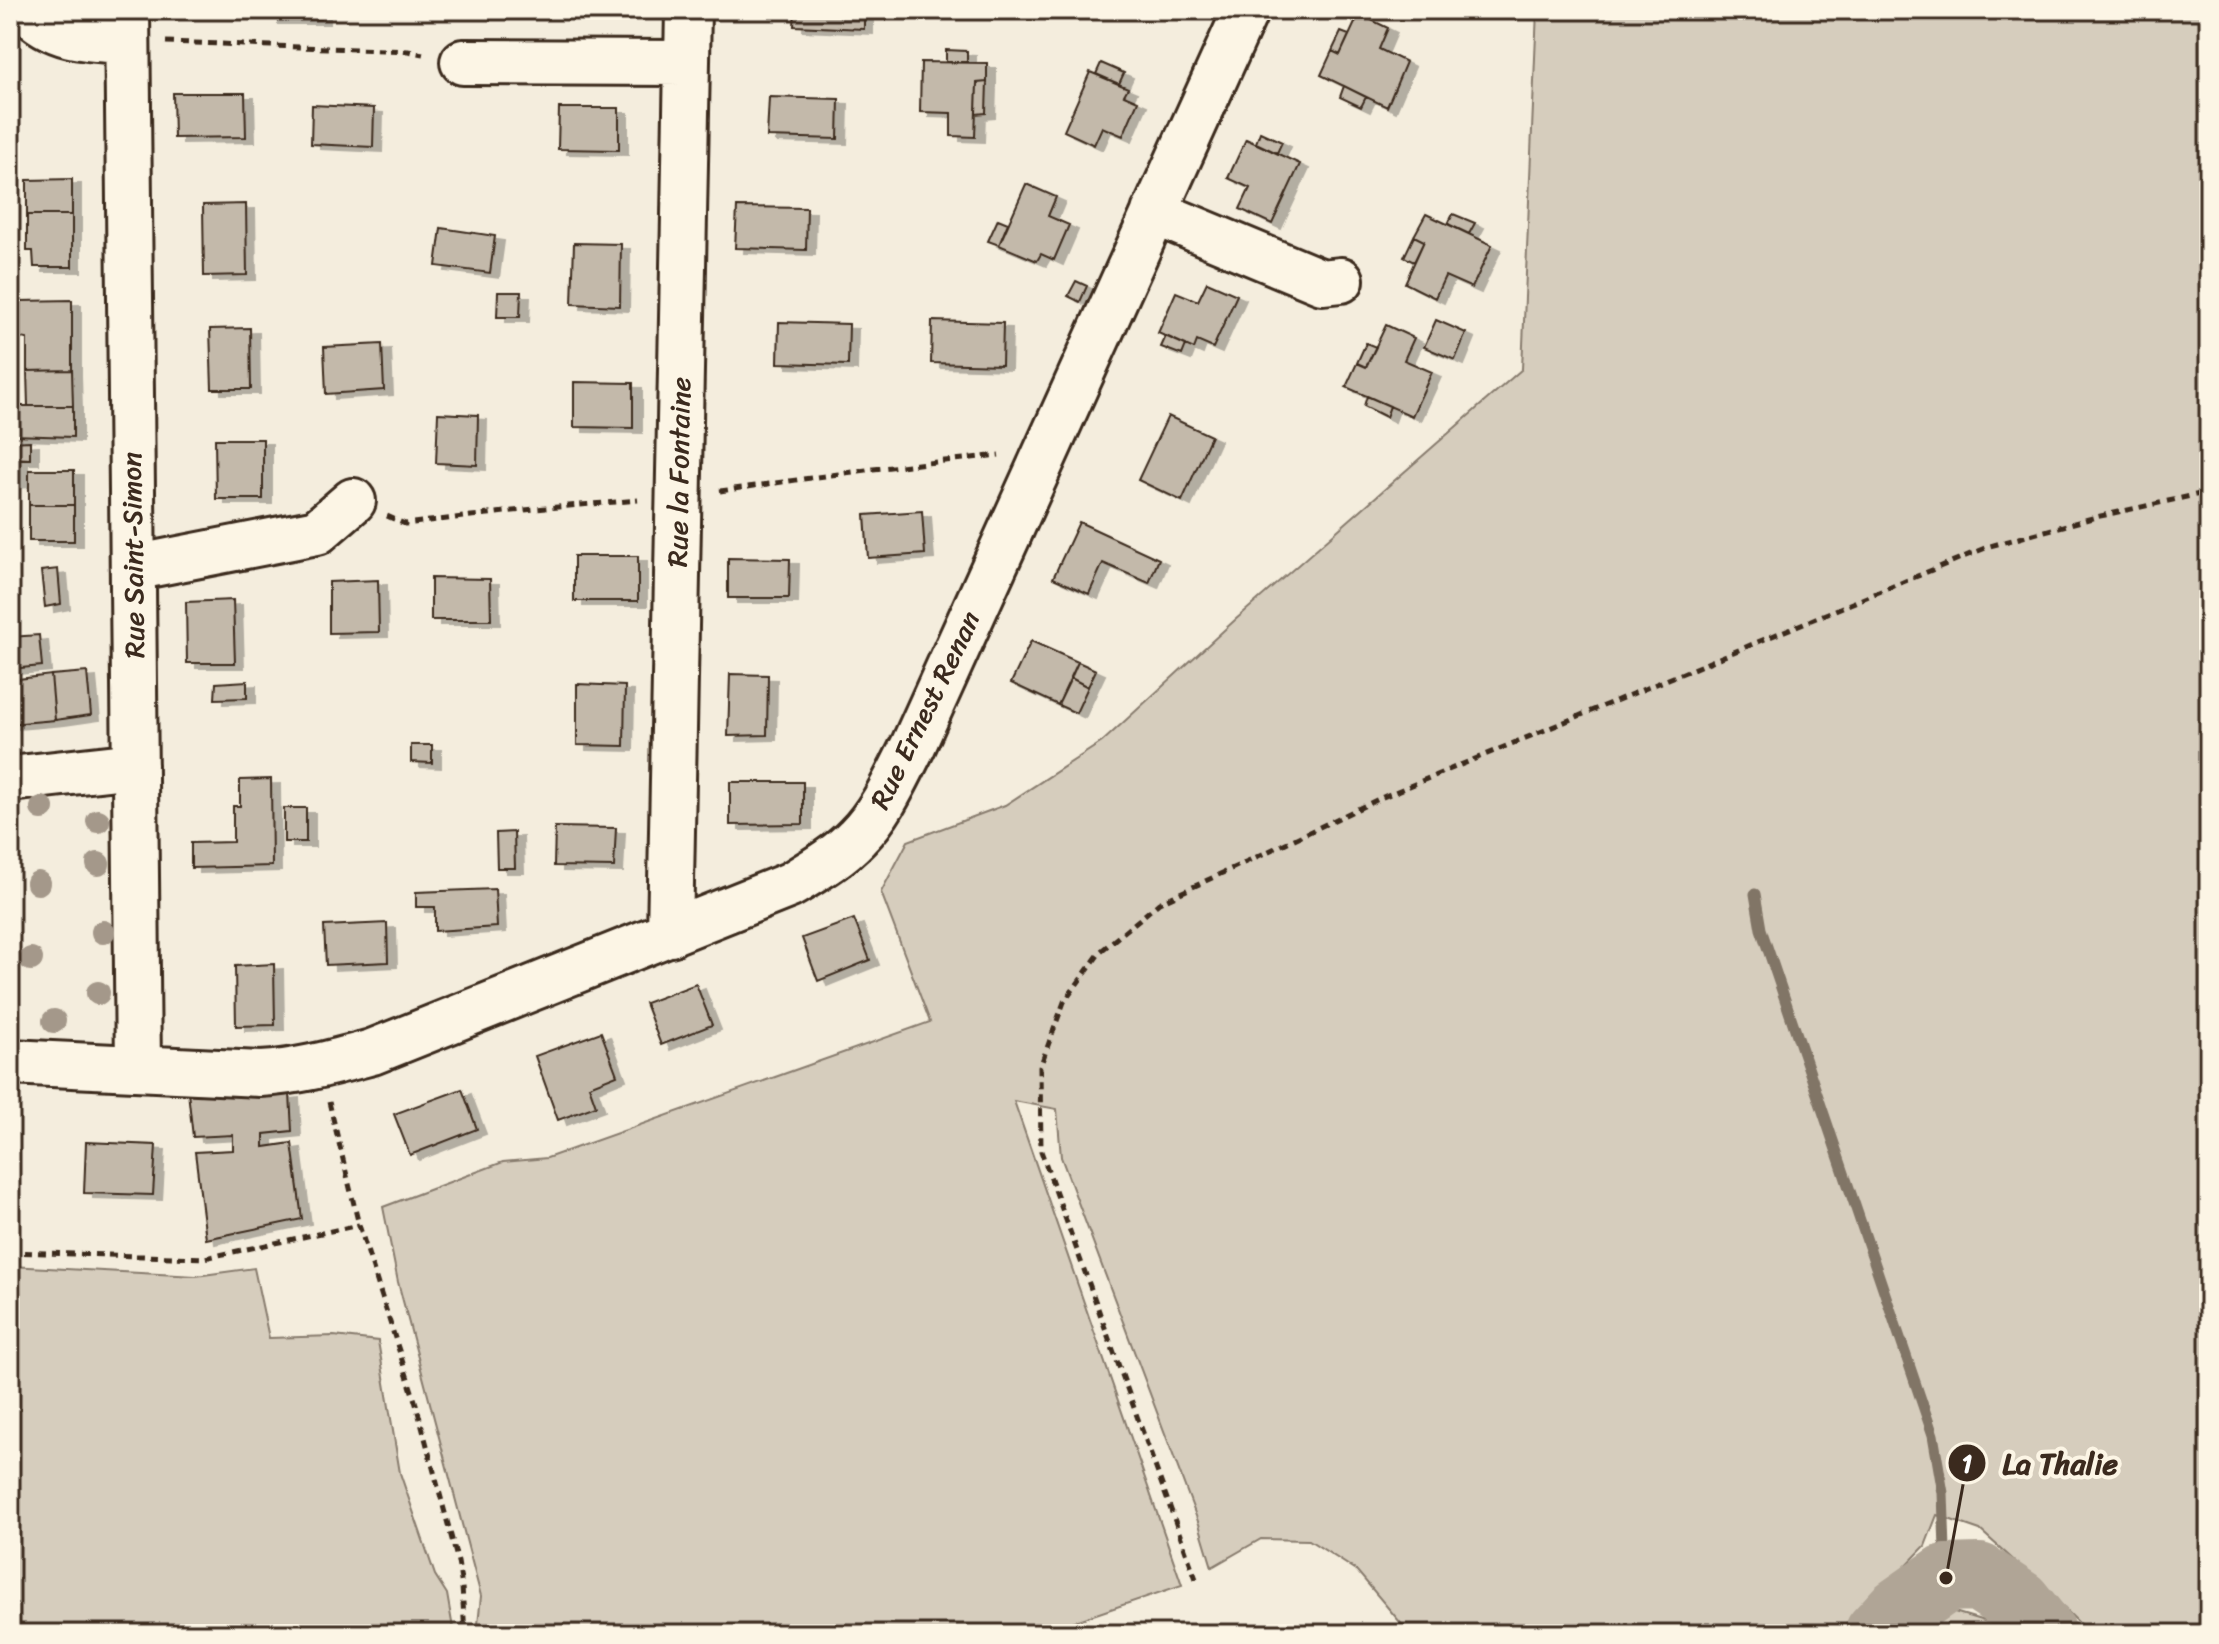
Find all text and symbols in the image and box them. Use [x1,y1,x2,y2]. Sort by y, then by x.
street label: Rue la Fontaine [653,377,705,567]
street label: Rue Saint-Simon [107,451,159,659]
street label: Rue Ernest Renan [856,602,994,818]
callout: La Thalie [1947,1436,2134,1490]
text: La Thalie [2002,1437,2118,1491]
text: 1 [1962,1443,1972,1485]

